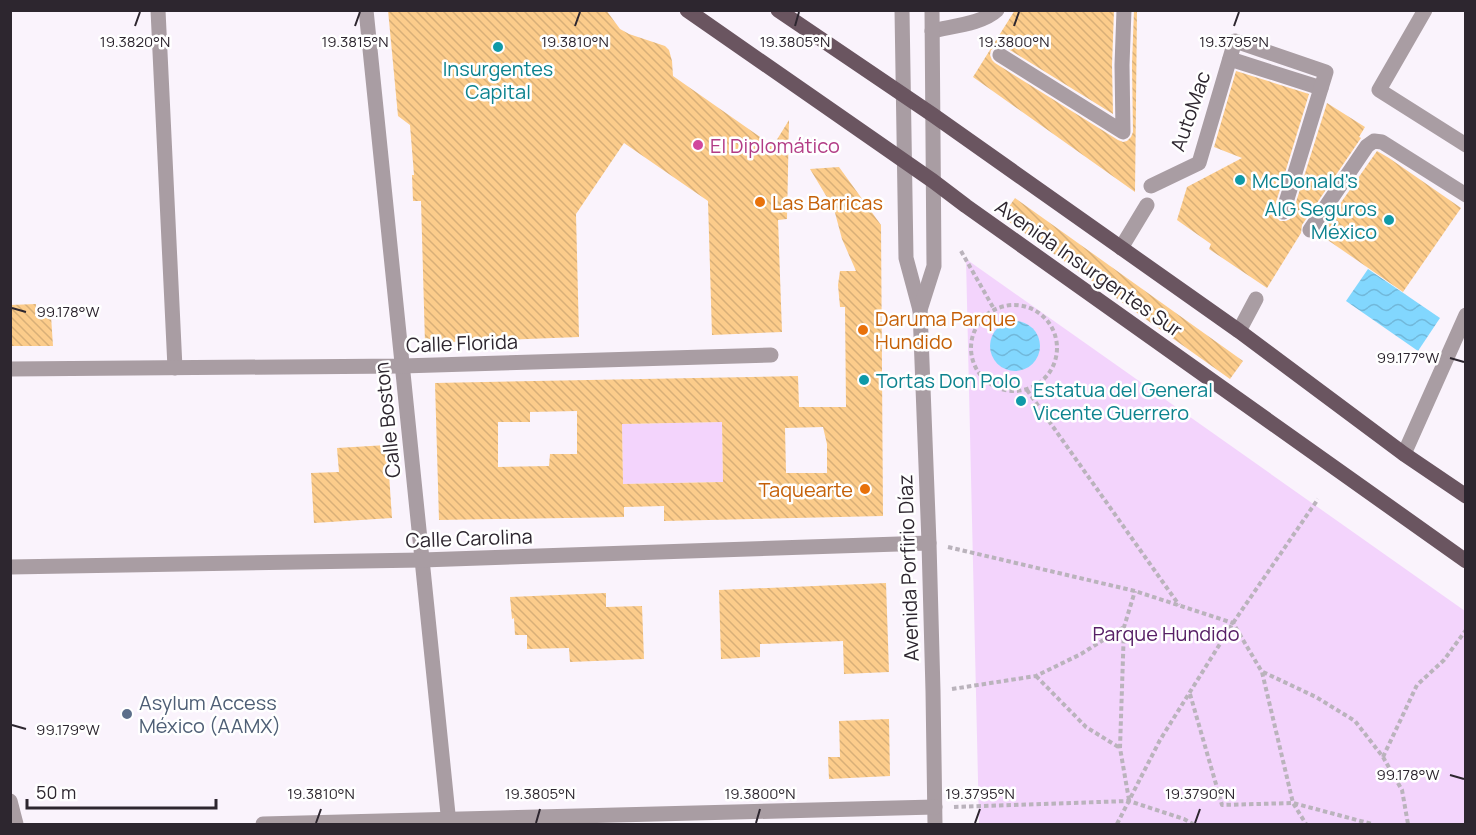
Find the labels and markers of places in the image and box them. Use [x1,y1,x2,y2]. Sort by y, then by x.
marker: Insurgentes Capital [491,40,505,54]
place label: Insurgentes Capital [443,55,553,105]
place label: El Diplomático [710,132,840,159]
marker: El Diplomático [691,138,705,152]
place label: McDonald's [1252,167,1358,194]
marker: McDonald's [1233,173,1247,187]
place label: Las Barricas [772,189,883,216]
marker: Las Barricas [753,195,767,209]
place label: AIG Seguros México [1265,195,1377,245]
marker: AIG Seguros México [1382,213,1396,227]
place label: Daruma Parque Hundido [875,305,1016,355]
marker: Daruma Parque Hundido [856,323,870,337]
place label: Tortas Don Polo [876,367,1021,394]
marker: Tortas Don Polo [857,373,871,387]
place label: Estatua del General Vicente Guerrero [1033,376,1213,426]
marker: Estatua del General Vicente Guerrero [1014,394,1028,408]
place label: Taquearte [759,476,853,503]
marker: Taquearte [858,482,872,496]
place label: Asylum Access México (AAMX) [139,689,281,739]
marker: Asylum Access México (AAMX) [120,707,134,721]

